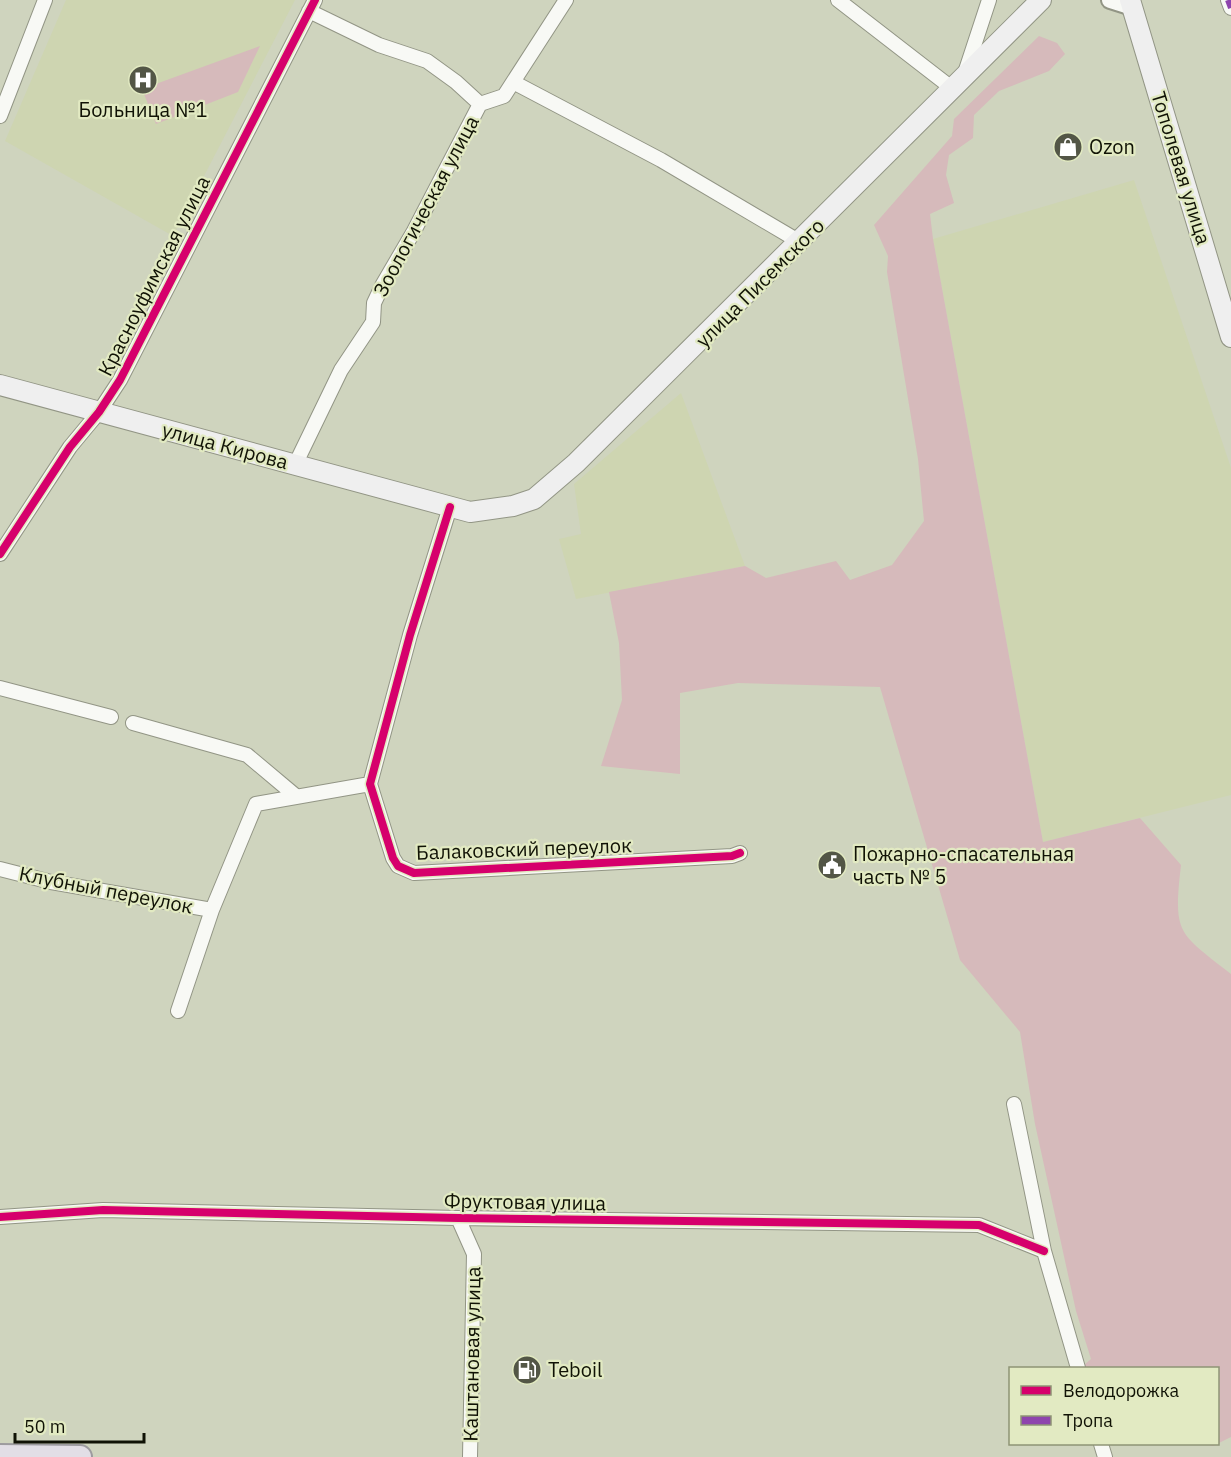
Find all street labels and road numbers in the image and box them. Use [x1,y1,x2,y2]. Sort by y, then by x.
street label: Тополевая улица [1145,88,1218,248]
street label: Зоологическая улица [366,110,485,301]
street label: Красноуфимская улица [91,171,216,381]
street label: улица Писемского [689,212,830,353]
street label: улица Кирова [159,416,291,475]
street label: Балаковский переулок [416,831,632,866]
street label: Клубный переулок [17,859,195,920]
street label: Фруктовая улица [444,1187,607,1216]
street label: Каштановая улица [456,1266,487,1442]

